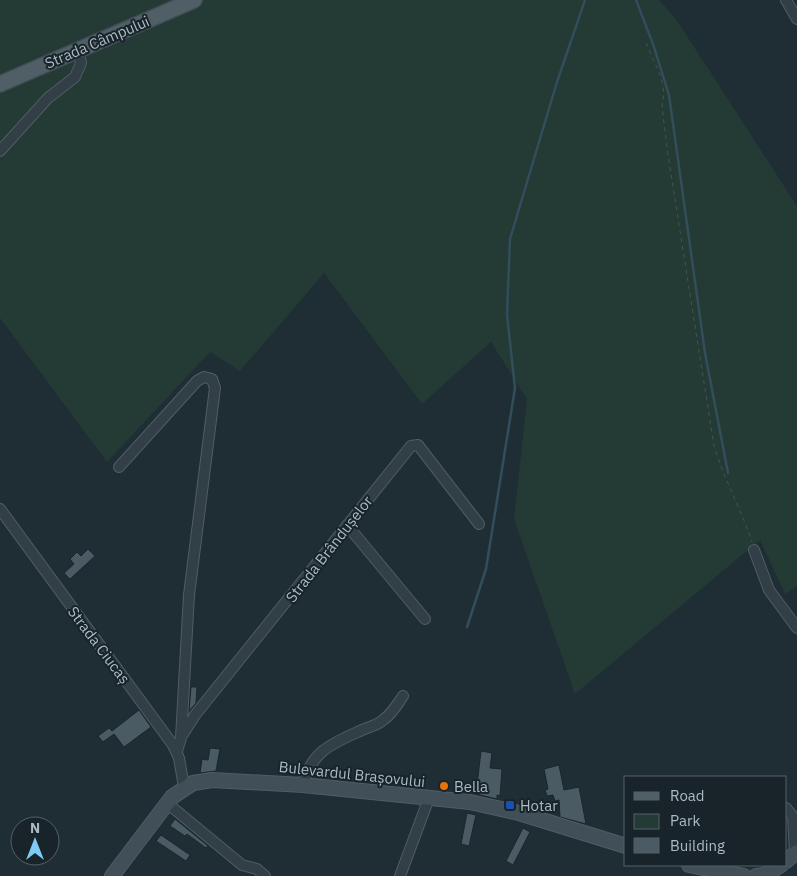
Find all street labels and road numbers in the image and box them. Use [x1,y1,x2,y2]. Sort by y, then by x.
street label: Strada Câmpului [42,11,152,73]
street label: Strada Brândușelor [281,491,377,606]
street label: Strada Ciucaș [64,602,134,688]
street label: Bulevardul Brașovului [278,757,426,791]

